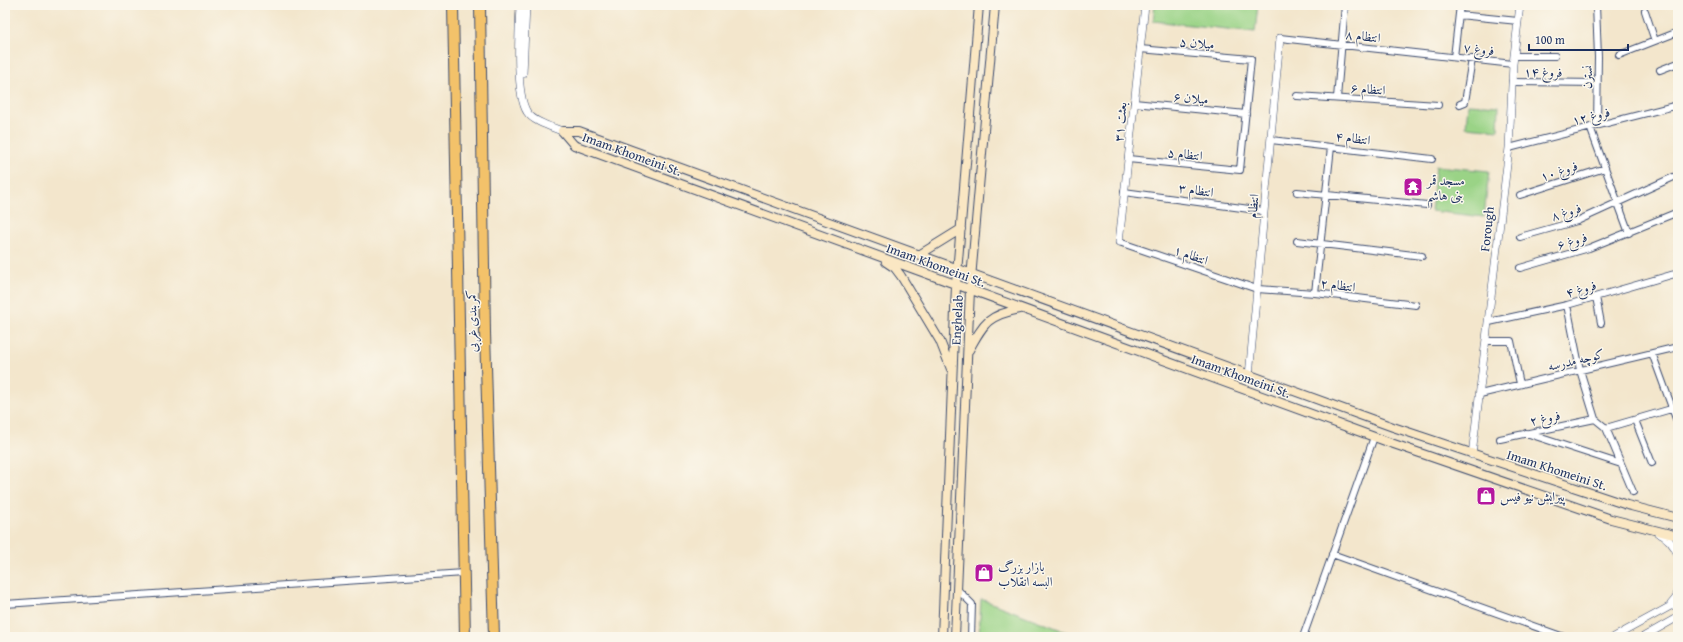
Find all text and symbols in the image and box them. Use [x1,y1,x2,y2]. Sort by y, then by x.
street label: انتظام ۸ [1344,25,1382,49]
scale bar [1529,26,1628,52]
text: 100 m [1535,31,1565,48]
street label: میلان ۵ [1179,32,1215,54]
street label: فروغ ۷ [1462,38,1496,62]
street label: فروغ ۱۴ [1523,62,1563,84]
street label: نسترن [1578,65,1597,89]
street label: انتظام ۶ [1350,78,1386,102]
street label: میلان ۶ [1173,87,1209,109]
street label: بعثت ۳۱ [1108,101,1132,143]
street label: فروغ ۱۲ [1570,102,1613,132]
street label: انتظام ۴ [1334,126,1372,152]
street label: Imam Khomeini St. [580,127,684,181]
street label: انتظام ۵ [1166,143,1204,167]
street label: فروغ ۱۰ [1538,156,1581,188]
place label: مسجد قمر بنی هاشم [1425,171,1465,209]
temple icon: مسجد قمر بنی هاشم [1402,176,1424,198]
street label: انتظام ۳ [1177,178,1215,204]
street label: انتظام [1242,193,1266,219]
street label: فروغ ۸ [1548,198,1584,228]
street label: Forough [1475,205,1499,252]
street label: فروغ ۶ [1554,227,1590,257]
street label: Imam Khomeini St. [884,238,988,292]
street label: انتظام ۱ [1171,240,1211,272]
street label: انتظام ۲ [1319,273,1357,299]
street label: فروغ ۴ [1563,276,1599,304]
street label: کمربندی غربی [462,289,482,353]
street label: Enghelab [946,294,968,346]
street label: کوچه مدرسه [1546,344,1606,376]
street label: Imam Khomeini St. [1189,349,1293,403]
street label: فروغ ۲ [1528,405,1563,432]
street label: Imam Khomeini St. [1505,445,1609,495]
shop icon: پیرایش نیو فیس [1475,485,1497,507]
place label: پیرایش نیو فیس [1500,487,1565,506]
place label: بازار بزرگ البسه انقلاب [998,557,1053,591]
shop icon: بازار بزرگ البسه انقلاب [973,562,995,584]

